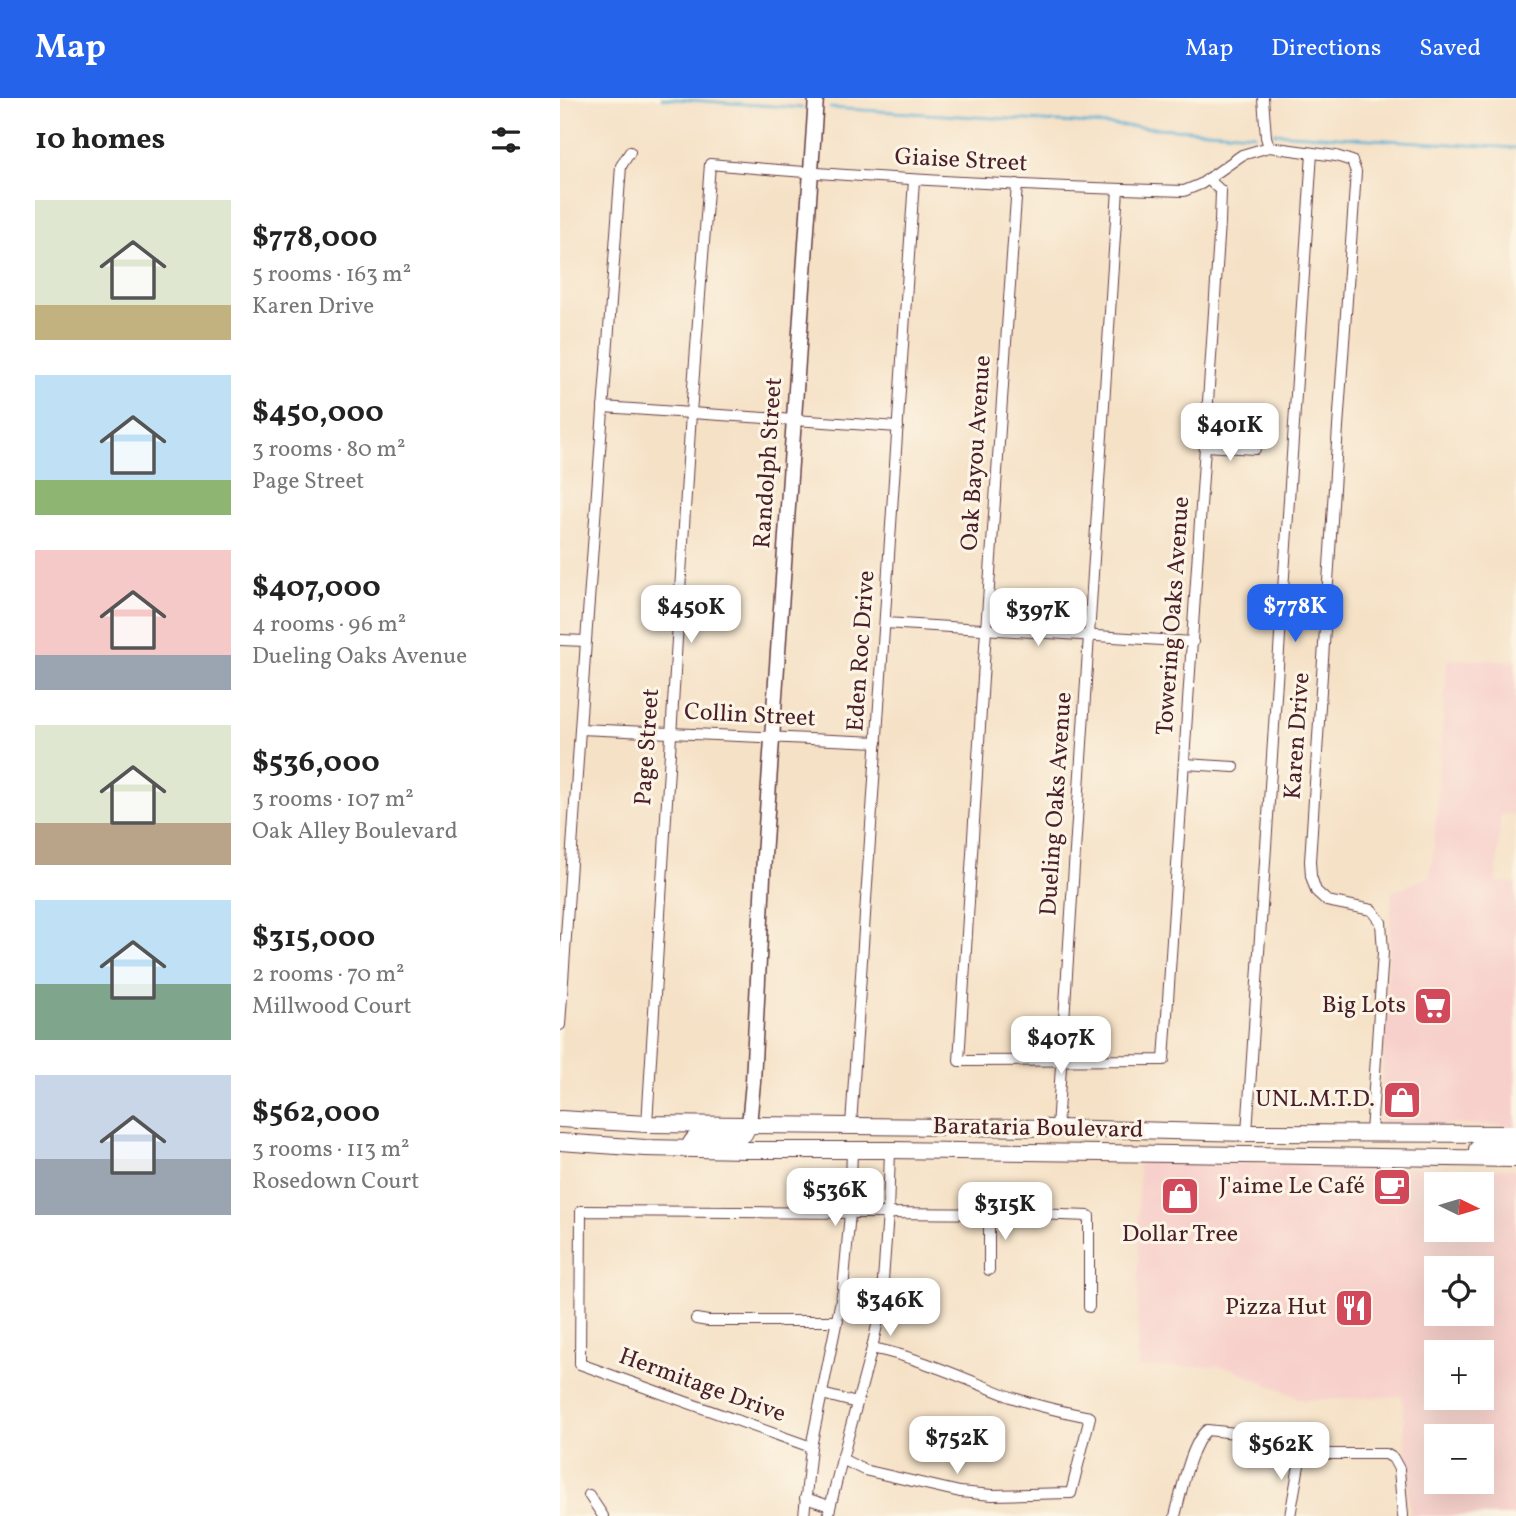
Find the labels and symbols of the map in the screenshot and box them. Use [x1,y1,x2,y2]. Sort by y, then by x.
street label: Giaise Street [894,141,1028,181]
street label: Oak Bayou Avenue [953,354,1001,552]
street label: Randolph Street [746,376,792,550]
pin: $401K [1181,404,1279,463]
street label: Towering Oaks Avenue [1149,495,1199,737]
street label: Eden Roc Drive [839,569,885,733]
pin: $778K [1246,584,1344,644]
pin: $450K [642,586,740,645]
pin: $397K [989,588,1087,648]
street label: Karen Drive [1277,671,1319,801]
street label: Page Street [627,687,669,807]
street label: Dueling Oaks Avenue [1032,691,1082,917]
street label: Collin Street [683,696,817,736]
supermarket icon: Big Lots [1412,985,1454,1027]
place label: Big Lots [1322,989,1406,1023]
pin: $407K [1012,1016,1110,1076]
shop icon: UNL.M.T.D. [1381,1079,1423,1121]
place label: UNL.M.T.D. [1255,1083,1375,1117]
street label: Barataria Boulevard [932,1110,1144,1148]
cafe icon: J'aime Le Café [1371,1166,1413,1208]
pin: $536K [786,1168,884,1228]
place label: J'aime Le Café [1219,1170,1365,1204]
north arrow [1424,1172,1494,1242]
shop icon: Dollar Tree [1159,1175,1201,1217]
pin: $315K [956,1182,1054,1242]
place label: Dollar Tree [1122,1218,1238,1252]
pin: $346K [841,1278,939,1338]
restaurant icon: Pizza Hut [1333,1287,1375,1329]
place label: Pizza Hut [1225,1291,1327,1325]
street label: Hermitage Drive [614,1340,790,1432]
pin: $752K [908,1416,1006,1476]
pin: $562K [1232,1422,1330,1482]

